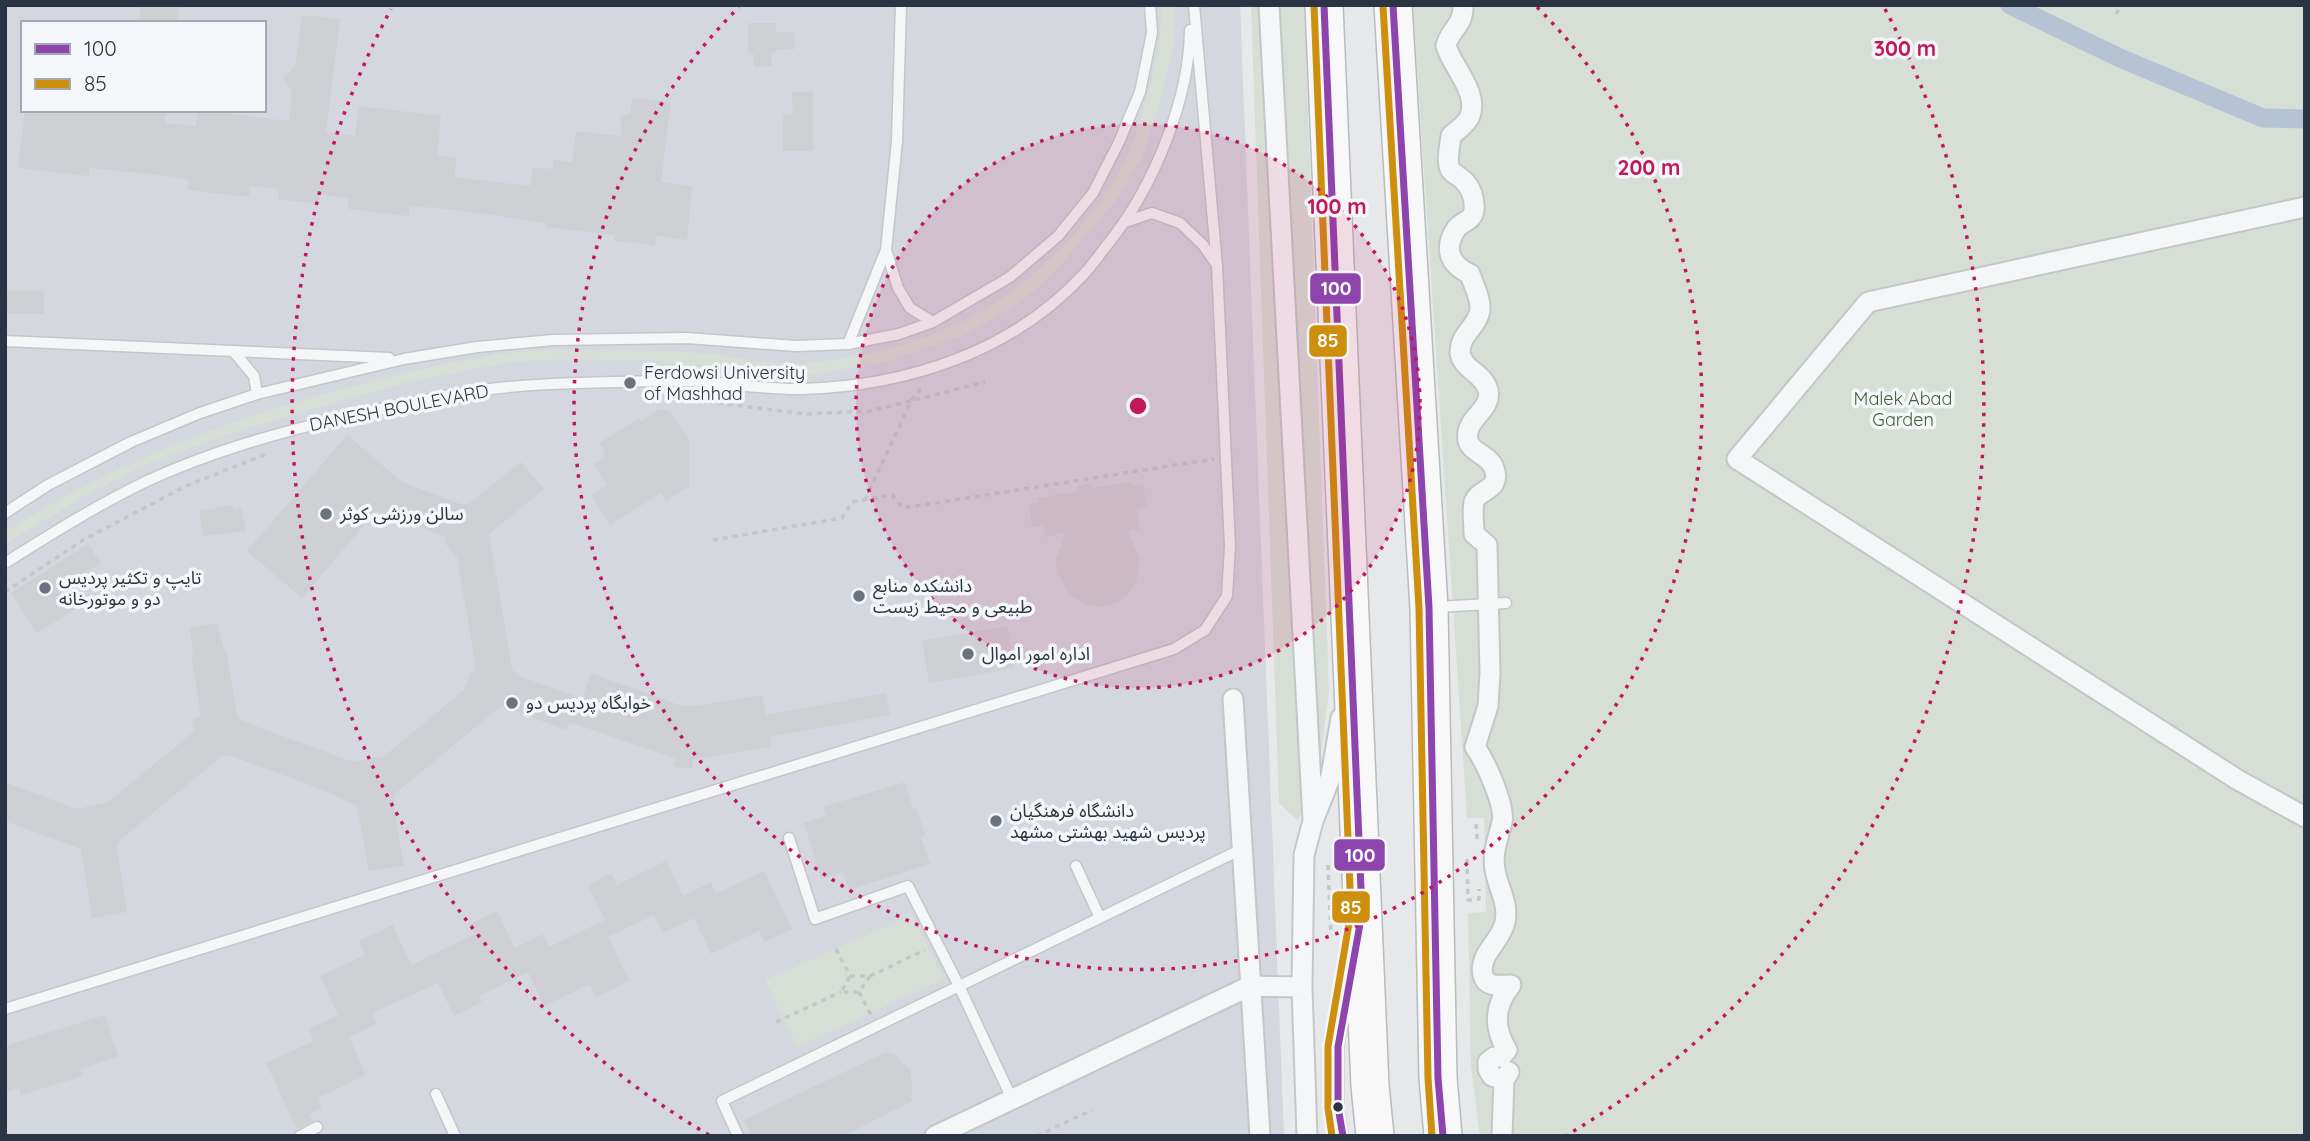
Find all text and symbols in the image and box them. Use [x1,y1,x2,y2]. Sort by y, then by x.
legend [21,21,266,112]
text: 100 [84,35,117,61]
text: 300 m [1874,35,1936,61]
text: 85 [84,70,107,96]
text: 200 m [1618,154,1680,180]
text: 100 m [1307,193,1367,219]
line badge: 100 [1309,272,1362,305]
text: 100 [1321,276,1351,300]
line badge: 85 [1308,324,1348,358]
text: 85 [1317,328,1339,352]
place label: Ferdowsi University of Mashhad [644,361,805,405]
marker: Ferdowsi University of Mashhad [622,375,638,391]
street label: DANESH BOULEVARD [307,379,490,436]
park label: Malek Abad Garden [1854,387,1952,431]
centre of rings [1126,394,1150,418]
place label: سالن ورزشی کوثر [339,502,464,525]
marker: سالن ورزشی کوثر [318,506,334,522]
place label: تایپ و تکثیر پردیس دو و موتورخانه [59,566,201,610]
place label: دانشکده منابع طبیعی و محیط زیست [873,574,1033,618]
marker: تایپ و تکثیر پردیس دو و موتورخانه [37,580,53,596]
marker: دانشکده منابع طبیعی و محیط زیست [851,588,867,604]
place label: اداره امور اموال [982,642,1090,665]
marker: اداره امور اموال [960,646,976,662]
place label: خوابگاه پردیس دو [526,691,651,714]
marker: خوابگاه پردیس دو [504,695,520,711]
place label: دانشگاه فرهنگیان پردیس شهید بهشتی مشهد [1010,799,1206,843]
marker: دانشگاه فرهنگیان پردیس شهید بهشتی مشهد [988,813,1004,829]
line badge: 100 [1333,838,1386,872]
text: 100 [1345,843,1375,867]
line badge: 85 [1331,890,1371,924]
text: 85 [1340,895,1362,919]
unlabelled marker [1331,1100,1345,1114]

